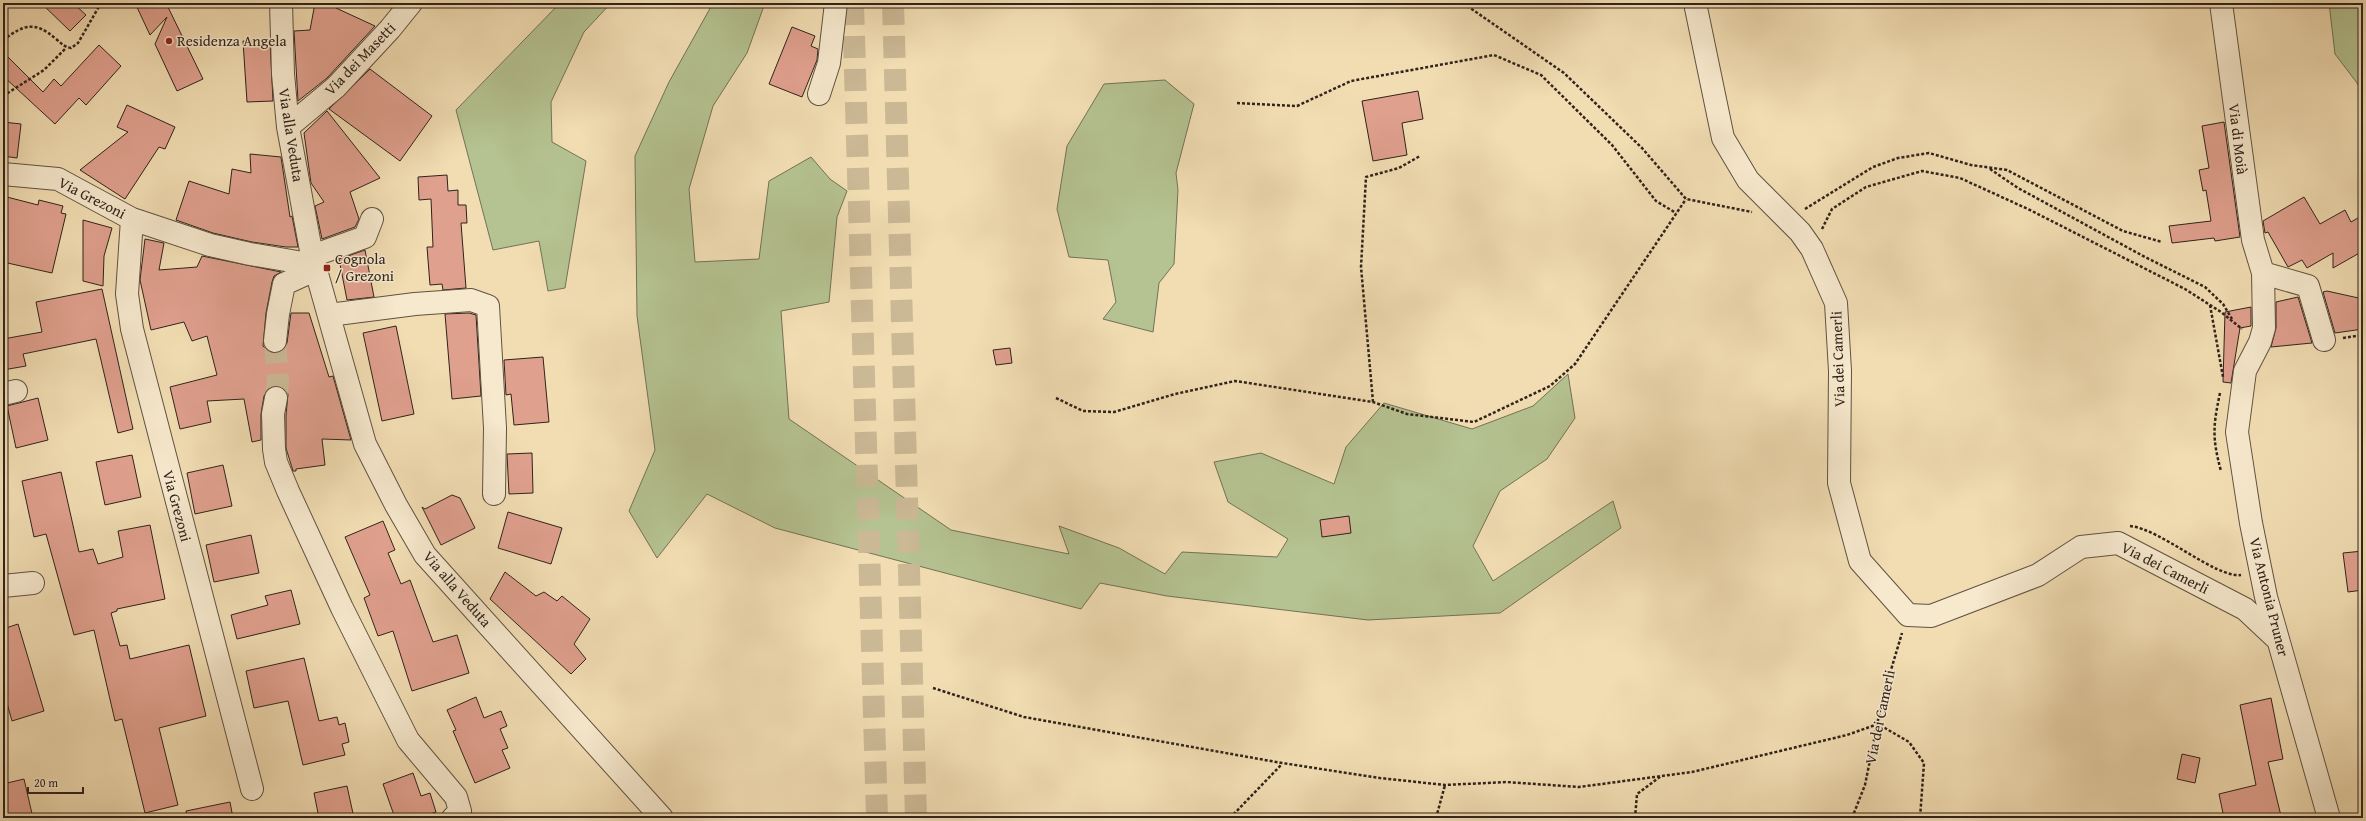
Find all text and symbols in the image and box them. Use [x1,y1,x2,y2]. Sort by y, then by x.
street label: Via dei Masetti [319,17,400,100]
place label: Residenza Angela [177,30,287,51]
marker: Residenza Angela [164,36,174,46]
street label: Via alla Veduta [274,86,309,183]
street label: Via di Moià [2224,102,2253,176]
street label: Via Grezoni [55,172,130,224]
place label: Cognola / Grezoni [335,248,394,286]
marker: Cognola / Grezoni [322,263,332,273]
street label: Via dei Camerli [1825,311,1850,407]
street label: Via Grezoni [158,468,197,544]
street label: Via Antonia Pruner [2245,535,2294,659]
street label: Via dei Camerli [2118,536,2213,599]
street label: Via alla Veduta [418,546,496,631]
street label: Via dei Camerli [1859,668,1900,766]
scale bar [28,769,83,795]
text: 20 m [34,774,58,791]

